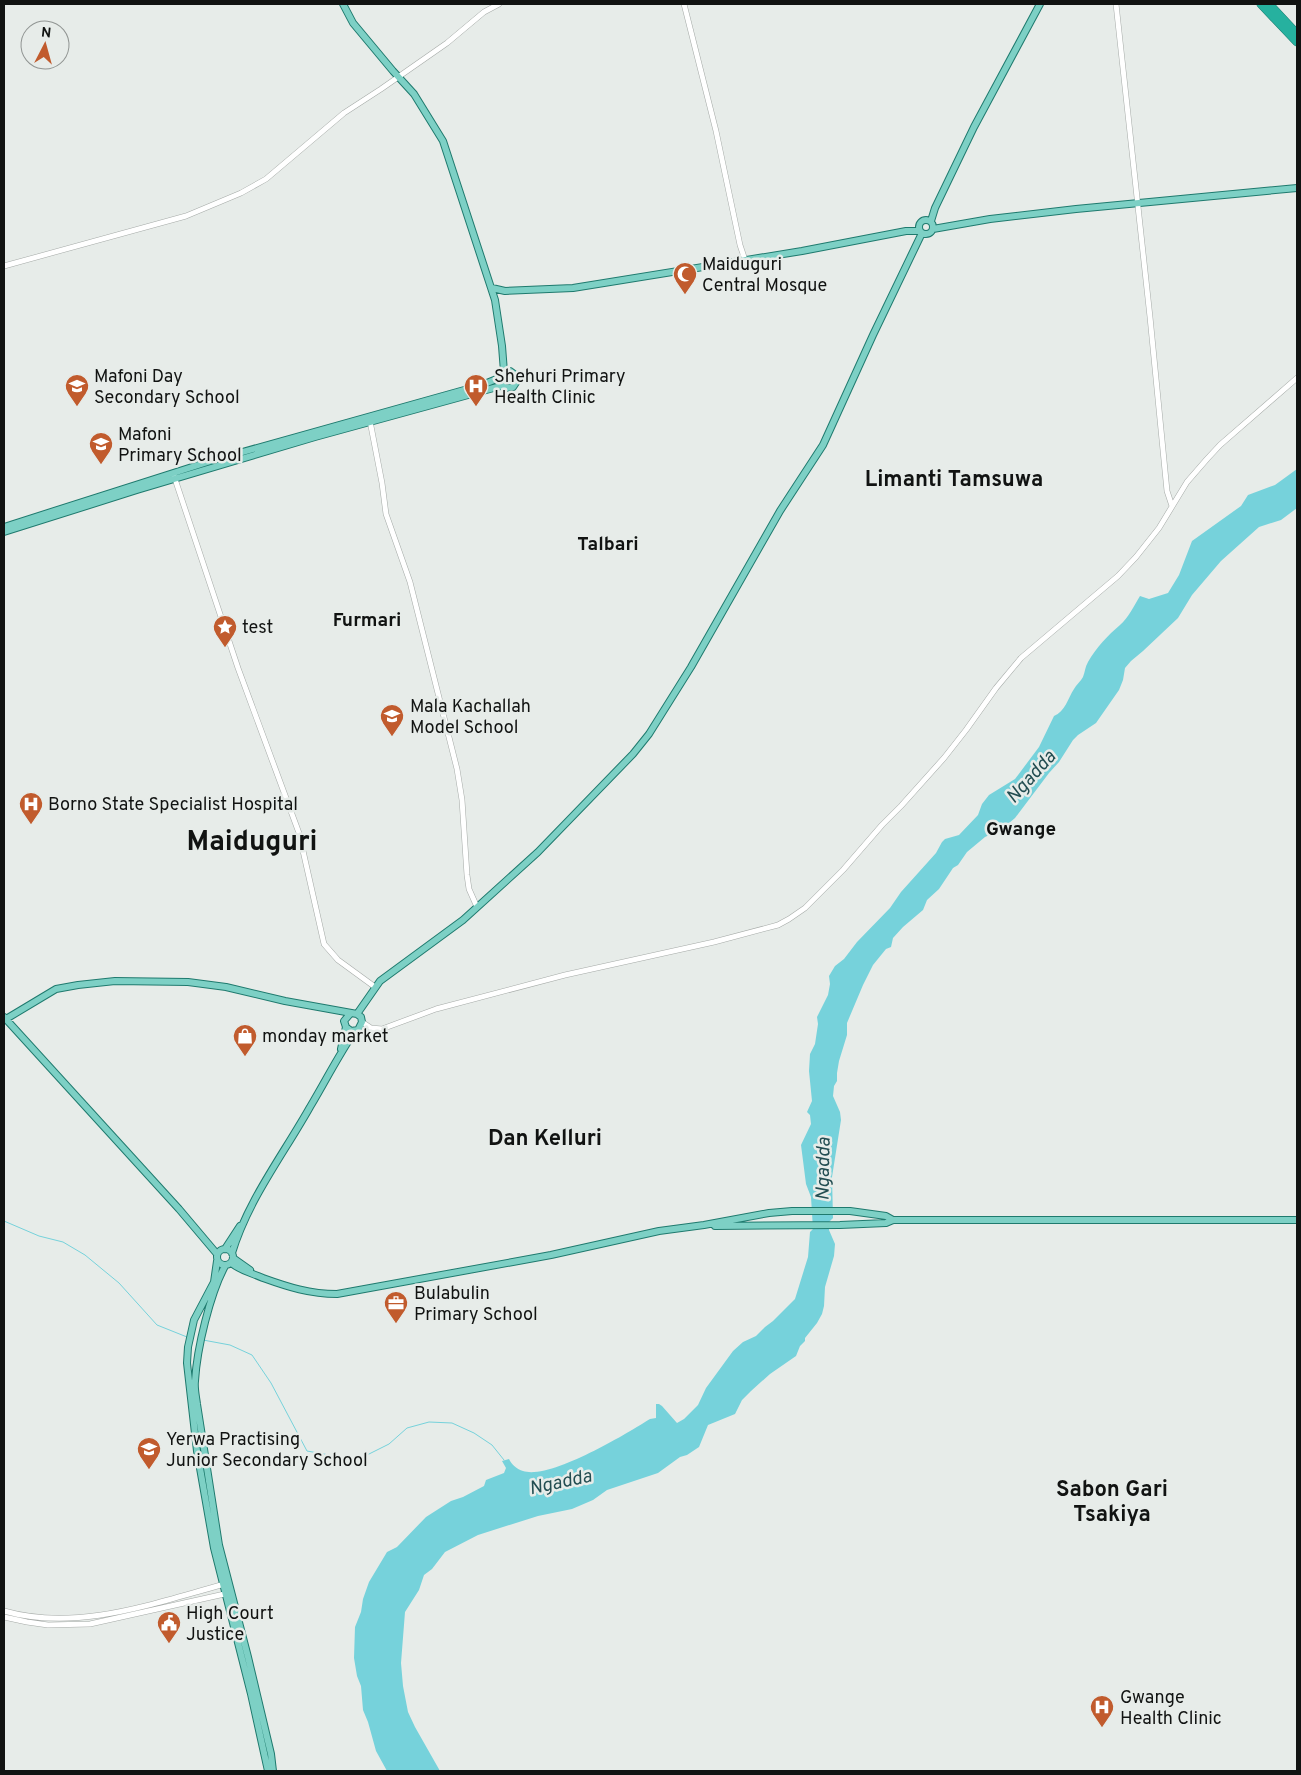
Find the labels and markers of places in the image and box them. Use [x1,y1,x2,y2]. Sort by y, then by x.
place label: Maiduguri Central Mosque [702,254,827,298]
mosque icon: Maiduguri Central Mosque [672,261,698,295]
place label: Mafoni Day Secondary School [94,366,240,410]
place label: Shehuri Primary Health Clinic [494,366,626,410]
school or university icon: Mafoni Day Secondary School [64,373,90,407]
hospital icon: Shehuri Primary Health Clinic [463,373,489,407]
place label: Mafoni Primary School [118,424,242,468]
school or university icon: Mafoni Primary School [88,431,114,465]
place icon: test [212,614,238,648]
place label: test [242,617,273,640]
place label: Mala Kachallah Model School [410,696,531,740]
school or university icon: Mala Kachallah Model School [379,703,405,737]
hospital icon: Borno State Specialist Hospital [18,791,44,825]
place label: Borno State Specialist Hospital [48,794,298,817]
shop icon: monday market [232,1023,258,1057]
place label: monday market [262,1026,388,1049]
place label: Bulabulin Primary School [414,1283,538,1327]
office icon: Bulabulin Primary School [383,1290,409,1324]
place label: Yerwa Practising Junior Secondary School [166,1429,368,1473]
school or university icon: Yerwa Practising Junior Secondary School [136,1436,162,1470]
place label: High Court Justice [186,1603,274,1647]
public building icon: High Court Justice [156,1610,182,1644]
place label: Gwange Health Clinic [1120,1687,1222,1731]
hospital icon: Gwange Health Clinic [1089,1694,1115,1728]

